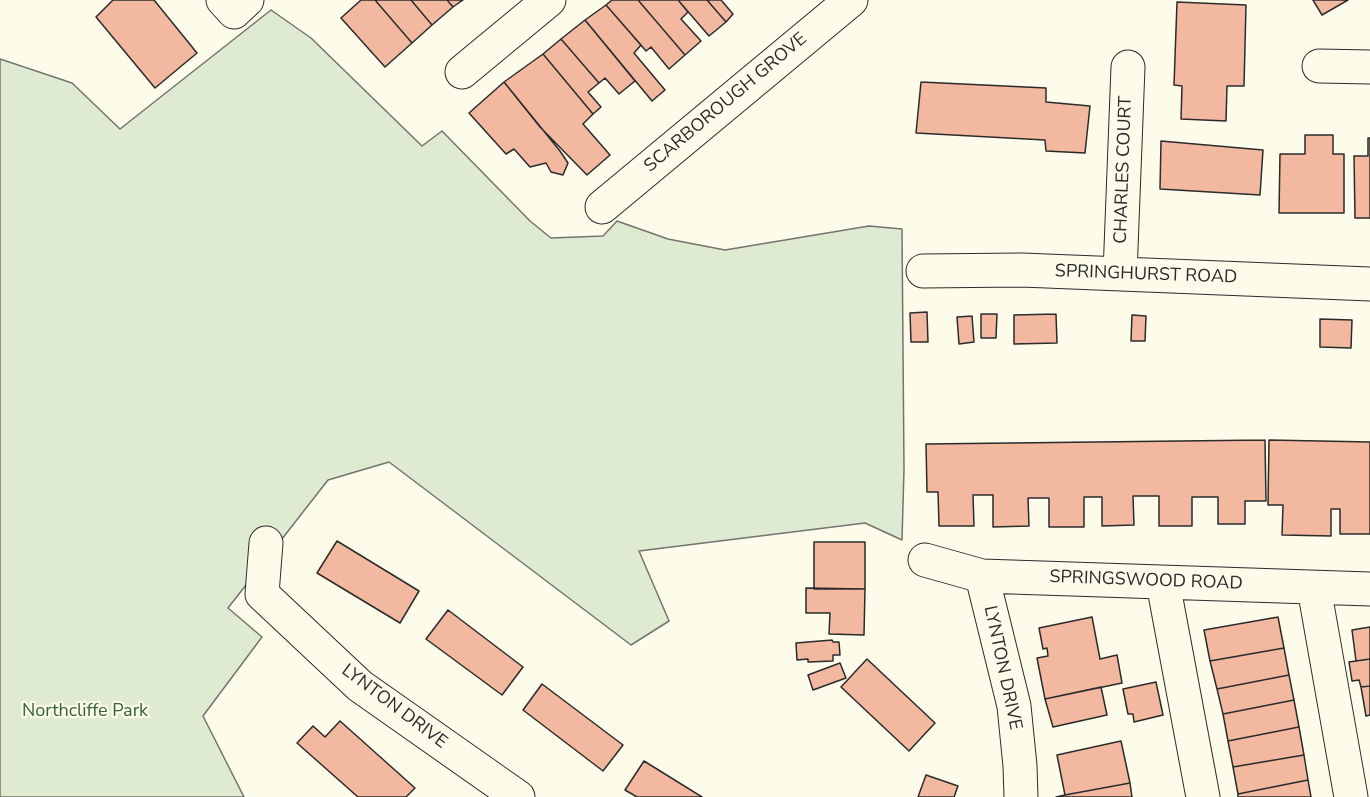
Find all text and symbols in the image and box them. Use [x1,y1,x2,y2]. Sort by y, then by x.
street label: SCARBOROUGH GROVE [640,29,812,177]
street label: CHARLES COURT [1111,96,1137,244]
street label: SPRINGHURST ROAD [1054,261,1238,289]
street label: SPRINGSWOOD ROAD [1049,567,1243,595]
street label: LYNTON DRIVE [978,604,1026,732]
street label: LYNTON DRIVE [337,660,451,754]
park label: Northcliffe Park [22,701,148,723]

